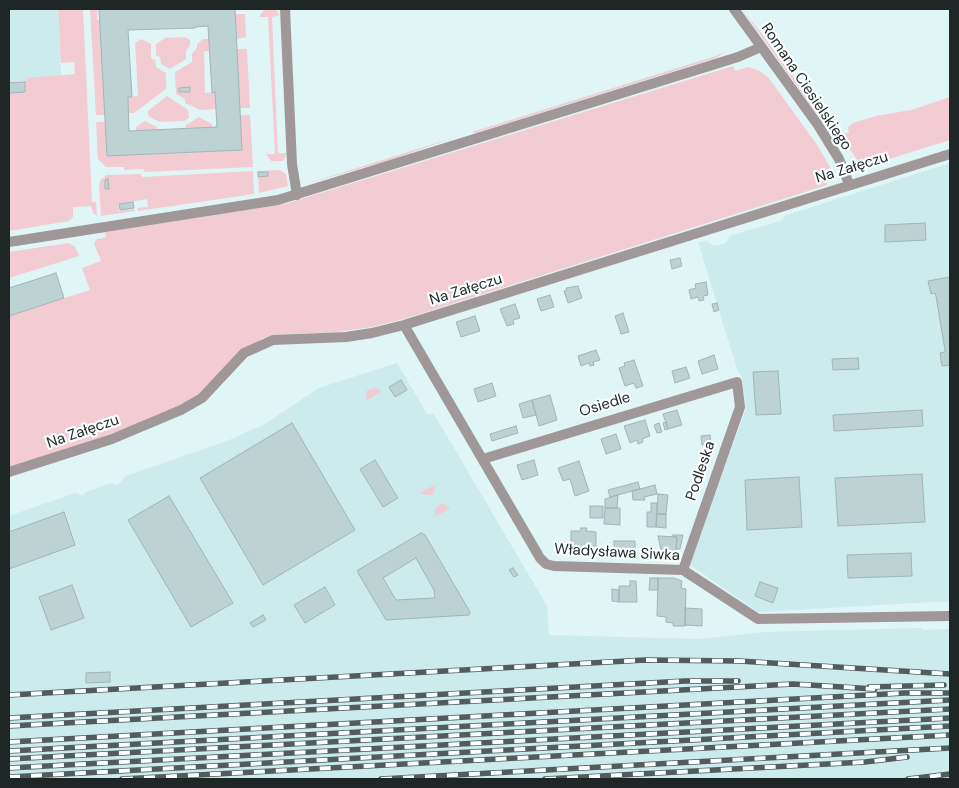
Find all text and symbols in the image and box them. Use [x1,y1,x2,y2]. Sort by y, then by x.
street label: Romana Ciesielskiego [757,20,855,154]
street label: Na Załęczu [813,148,891,188]
street label: Na Załęczu [427,270,505,310]
street label: Osiedle [577,389,633,421]
street label: Na Załęczu [45,411,121,453]
street label: Podleska [682,439,720,503]
street label: Władysława Siwka [554,541,680,565]

